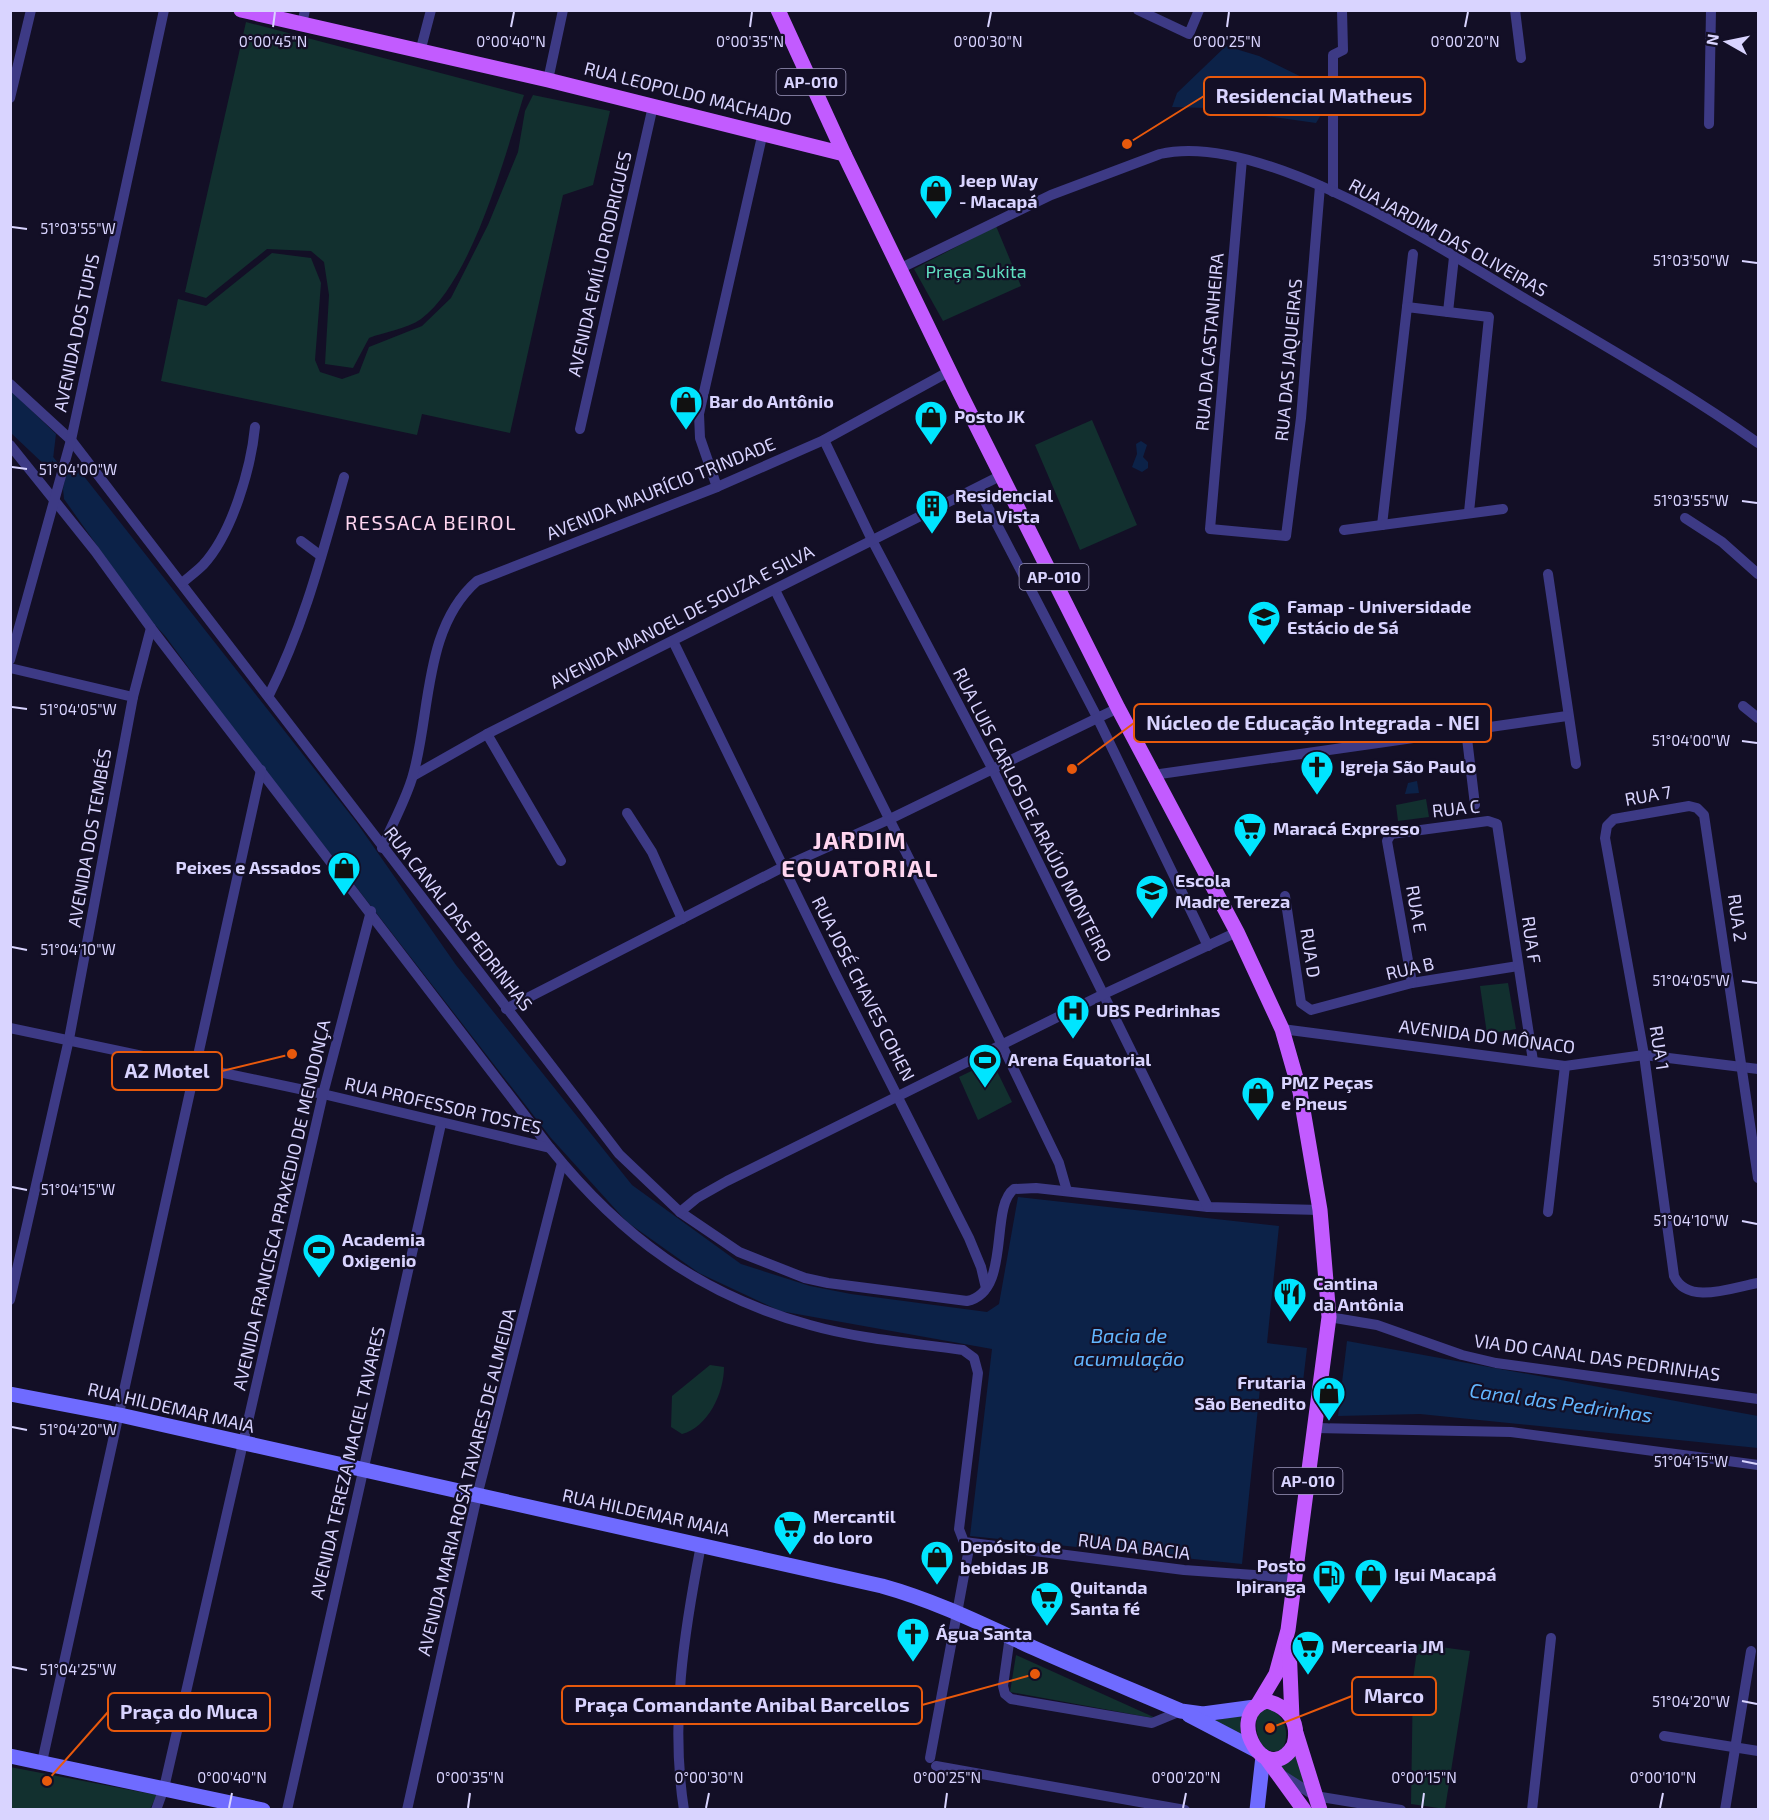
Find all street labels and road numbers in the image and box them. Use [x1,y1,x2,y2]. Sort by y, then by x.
street label: RUA LEOPOLDO MACHADO [582,57,794,130]
road number: AP-010 [776,69,846,95]
street label: AVENIDA EMÍLIO RODRIGUES [562,149,636,379]
street label: RUA JARDIM DAS OLIVEIRAS [1345,173,1552,301]
street label: RUA DA CASTANHEIRA [1190,251,1228,432]
street label: AVENIDA DOS TUPIS [48,252,104,414]
street label: RUA DAS JAQUEIRAS [1270,278,1306,442]
street label: AVENIDA MAURÍCIO TRINDADE [543,432,778,544]
street label: AVENIDA MANOEL DE SOUZA E SILVA [546,539,818,693]
road number: AP-010 [1020,564,1088,590]
street label: RUA LUIS CARLOS DE ARAÚJO MONTEIRO [949,664,1117,965]
street label: AVENIDA DOS TEMBÉS [62,747,116,929]
street label: RUA 7 [1623,780,1673,810]
street label: RUA C [1431,795,1481,821]
street label: RUA CANAL DAS PEDRINHAS [380,822,538,1015]
street label: RUA E [1402,883,1432,934]
street label: RUA JOSÉ CHAVES COHEN [808,892,920,1085]
street label: RUA 2 [1724,893,1752,943]
street label: RUA F [1518,915,1546,965]
street label: RUA D [1296,927,1326,979]
street label: RUA B [1383,952,1436,984]
street label: AVENIDA DO MÔNACO [1398,1014,1576,1058]
street label: AVENIDA FRANCISCA PRAXEDIO DE MENDONÇA [228,1016,336,1393]
street label: RUA 1 [1646,1024,1674,1072]
street label: RUA PROFESSOR TOSTES [343,1072,544,1138]
street label: AVENIDA MARIA ROSA TAVARES DE ALMEIDA [412,1305,520,1658]
street label: AVENIDA TEREZA MACIEL TAVARES [305,1324,389,1601]
street label: VIA DO CANAL DAS PEDRINHAS [1473,1329,1722,1385]
street label: RUA HILDEMAR MAIA [86,1377,258,1437]
road number: AP-010 [1274,1468,1342,1494]
street label: RUA HILDEMAR MAIA [560,1484,733,1541]
street label: RUA DA BACIA [1077,1528,1192,1564]

